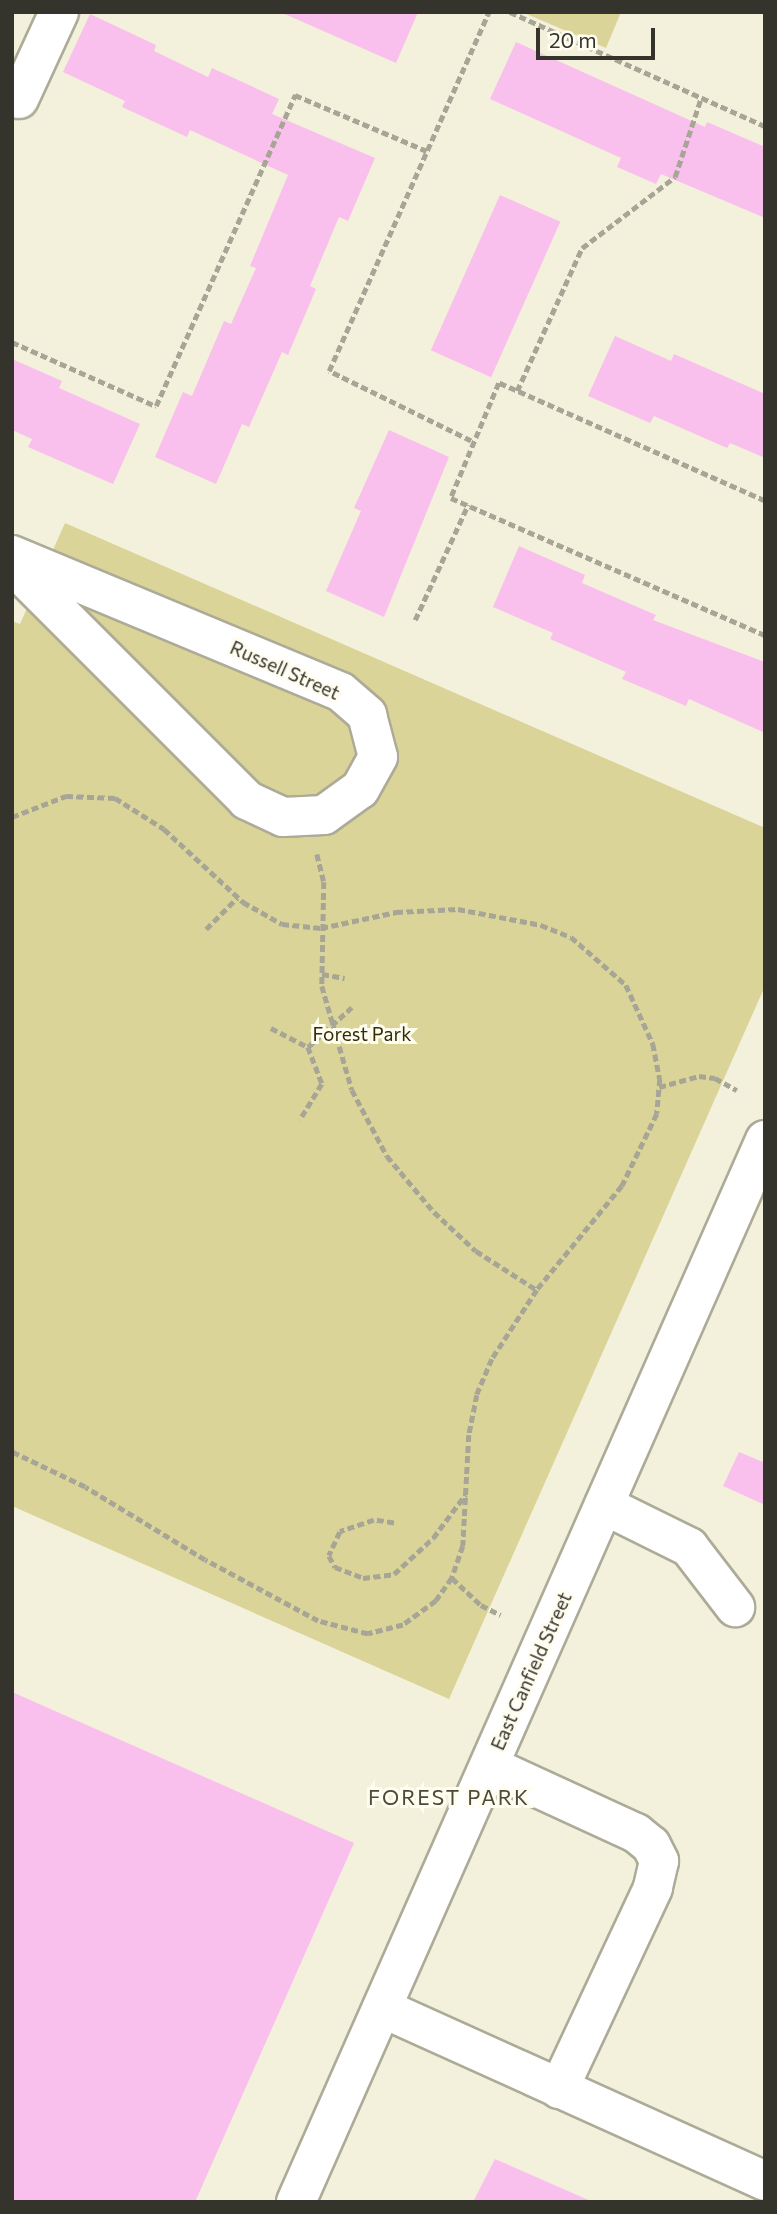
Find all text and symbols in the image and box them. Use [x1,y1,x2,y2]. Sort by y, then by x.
scale bar [539,14,658,58]
text: 20 m [549,27,597,52]
street label: Russell Street [227,636,343,704]
park label: Forest Park [313,1023,411,1045]
street label: East Canfield Street [486,1588,576,1754]
district label: FOREST PARK [369,1784,529,1810]

